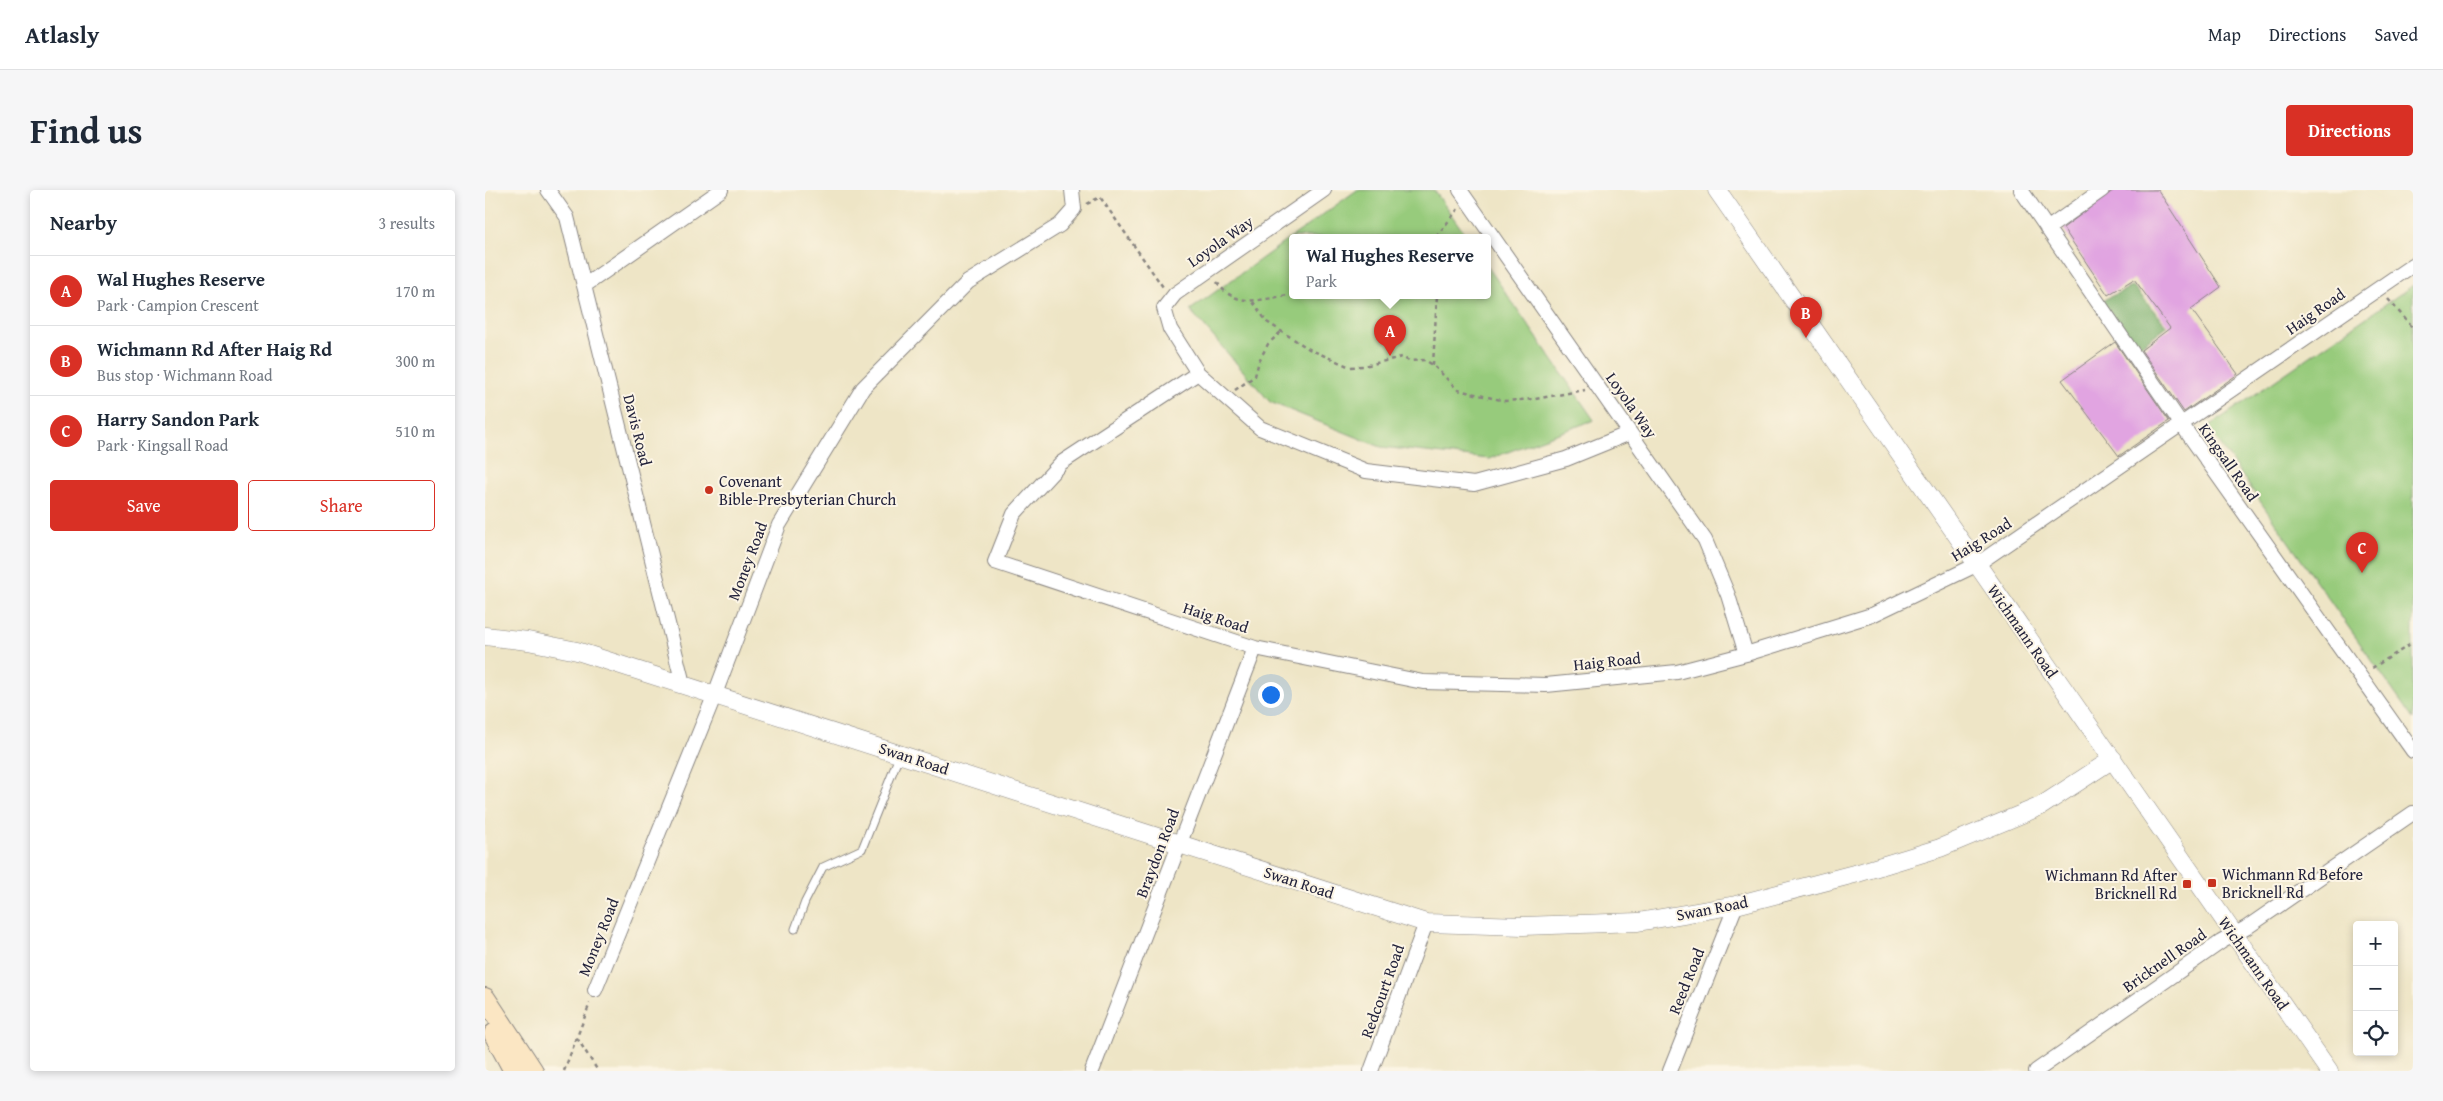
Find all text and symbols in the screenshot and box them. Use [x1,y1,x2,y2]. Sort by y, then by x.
text: Atlasly [25,17,99,52]
text: Map [2208,21,2241,48]
text: Directions [2269,21,2346,48]
text: Saved [2374,21,2418,48]
text: Find us [30,105,143,156]
button: Directions [2286,105,2413,156]
text: Nearby [50,207,117,238]
street label: Loyola Way [1182,209,1258,273]
text: 3 results [378,211,435,235]
popup [1289,234,1491,299]
text: Wal Hughes Reserve [1306,241,1474,269]
text: Wal Hughes Reserve [97,265,265,293]
text: Park [1306,269,1337,293]
text: A [61,279,71,303]
text: 170 m [395,279,435,303]
street label: Haig Road [2280,282,2350,340]
text: Park · Campion Crescent [97,293,259,317]
pin: B [1790,297,1822,338]
pin: A [1374,315,1406,356]
text: Wichmann Rd After Haig Rd [97,335,332,363]
text: B [61,349,71,373]
text: 300 m [395,349,435,373]
text: Bus stop · Wichmann Road [97,363,273,387]
street label: Loyola Way [1600,367,1664,443]
street label: Davis Road [618,392,659,469]
text: Harry Sandon Park [97,405,259,433]
street label: Kingsall Road [2193,418,2265,506]
text: C [61,419,71,443]
text: 510 m [395,419,435,443]
text: Park · Kingsall Road [97,433,228,457]
place label: Covenant Bible-Presbyterian Church [719,469,896,511]
button: Save [50,480,238,531]
button: Share [248,480,435,531]
marker: Covenant Bible-Presbyterian Church [703,484,715,496]
street label: Haig Road [1946,511,2016,567]
street label: Money Road [721,518,773,604]
pin: C [2346,532,2378,573]
street label: Wichmann Road [1982,579,2065,683]
street label: Haig Road [1180,595,1252,639]
street label: Haig Road [1572,645,1642,676]
your location [1258,682,1284,708]
street label: Swan Road [876,735,953,781]
street label: Braydon Road [1129,805,1185,901]
street label: Swan Road [1261,859,1338,905]
place label: Wichmann Rd Before Bricknell Rd [2222,862,2363,904]
place label: Wichmann Rd After Bricknell Rd [2045,863,2177,905]
marker: Wichmann Rd Before Bricknell Rd [2206,877,2218,889]
marker: Wichmann Rd After Bricknell Rd [2181,878,2193,890]
street label: Swan Road [1674,889,1750,927]
street label: Money Road [571,894,625,980]
street label: Wichmann Road [2213,911,2296,1015]
map controls [2353,921,2398,1056]
button: + [2353,921,2398,966]
street label: Bricknell Road [2117,922,2211,998]
street label: Redcourt Road [1354,940,1410,1041]
street label: Reed Road [1662,944,1710,1018]
button: − [2353,966,2398,1011]
button: locate [2353,1011,2398,1056]

